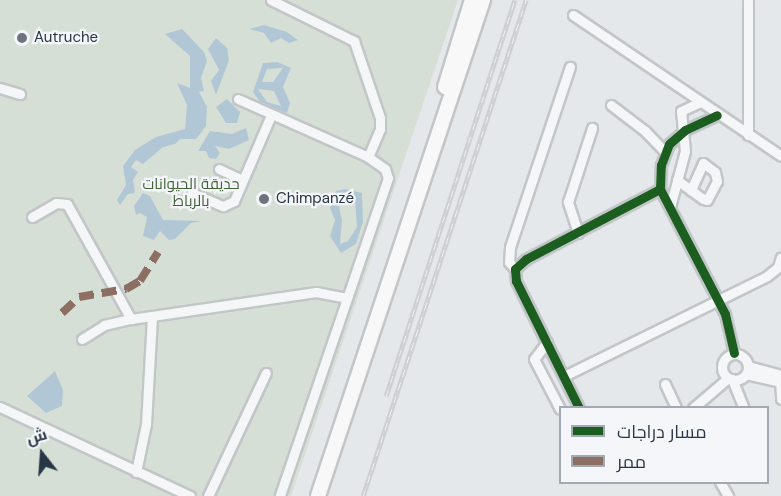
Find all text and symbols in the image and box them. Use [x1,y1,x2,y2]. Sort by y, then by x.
place label: Autruche [34,29,98,47]
marker: Autruche [15,31,29,45]
park label: حديقة الحيوانات بالرباط [142,175,240,210]
place label: Chimpanzé [276,190,354,208]
marker: Chimpanzé [257,192,271,206]
legend [559,406,769,484]
text: مسار دراجات [617,420,707,444]
text: ش [24,423,49,449]
north arrow [12,424,72,484]
text: ممر [617,450,646,474]

